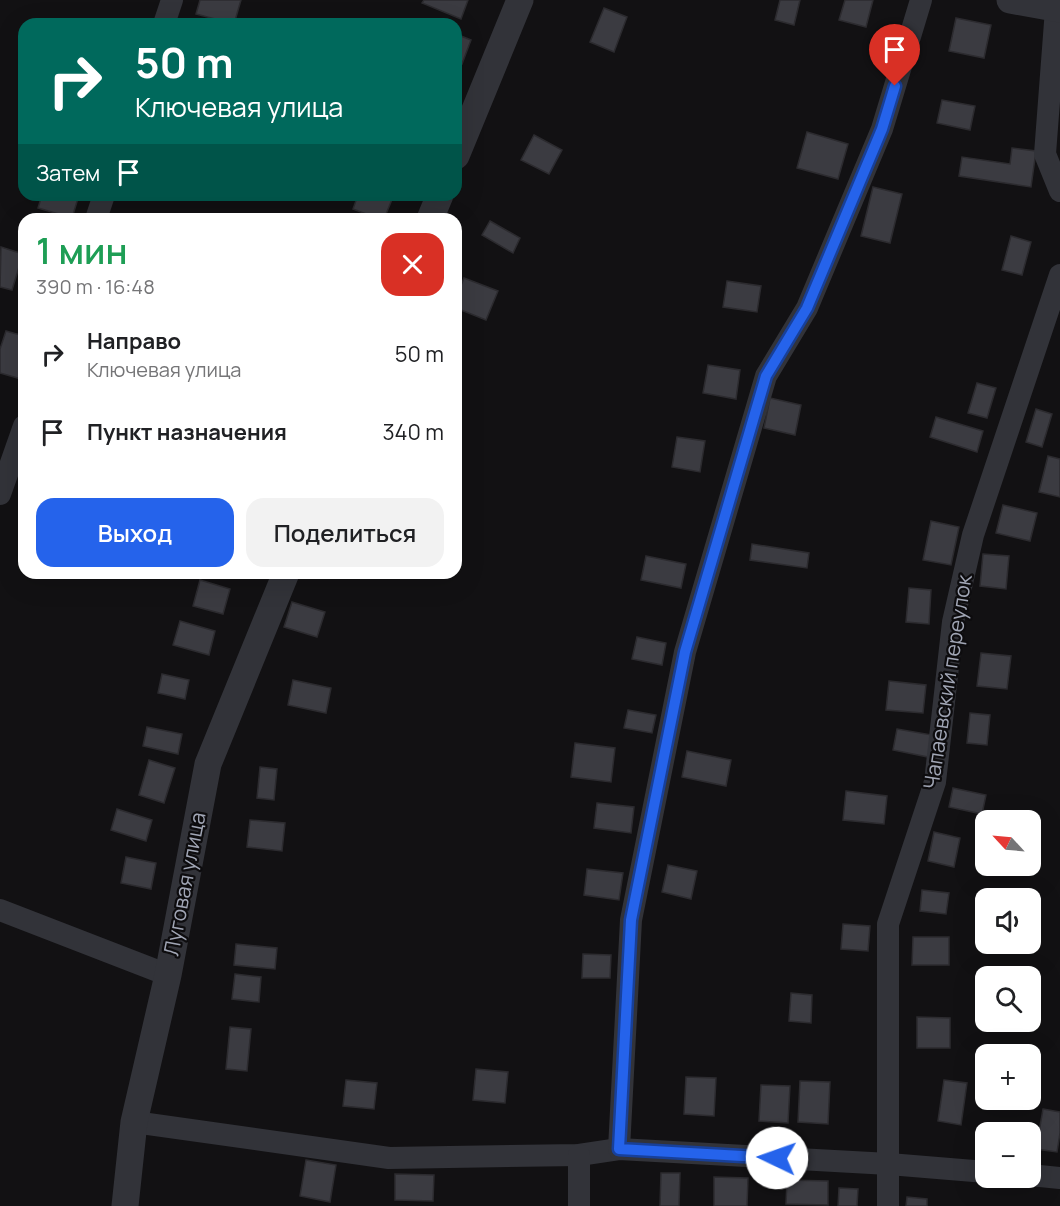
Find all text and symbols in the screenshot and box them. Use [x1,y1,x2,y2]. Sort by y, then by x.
pin [869,24,920,86]
text: 50 m [135,33,233,91]
icon: arrive [878,33,911,66]
icon: right [36,42,114,120]
text: Ключевая улица [135,88,343,125]
icon: arrive [112,156,145,189]
text: Затем [36,158,100,188]
text: 1 мин [36,226,128,275]
button: close [381,233,444,296]
text: 390 m · 16:48 [36,273,155,300]
text: Направо [87,326,181,356]
icon: right [36,338,69,371]
text: 50 m [395,339,444,369]
text: Ключевая улица [87,356,241,383]
icon: arrive [36,416,69,449]
text: Пункт назначения [87,417,287,447]
text: 340 m [382,417,444,447]
button: Выход [36,498,234,567]
button: Поделиться [246,498,444,567]
street label: Чапаевский переулок [916,572,978,791]
street label: Луговая улица [156,810,212,958]
north arrow [975,810,1041,876]
map controls [975,810,1041,1188]
button: sound [975,888,1041,954]
button: search [975,966,1041,1032]
button: + [975,1044,1041,1110]
button: − [975,1122,1041,1188]
position arrow [745,1126,809,1190]

